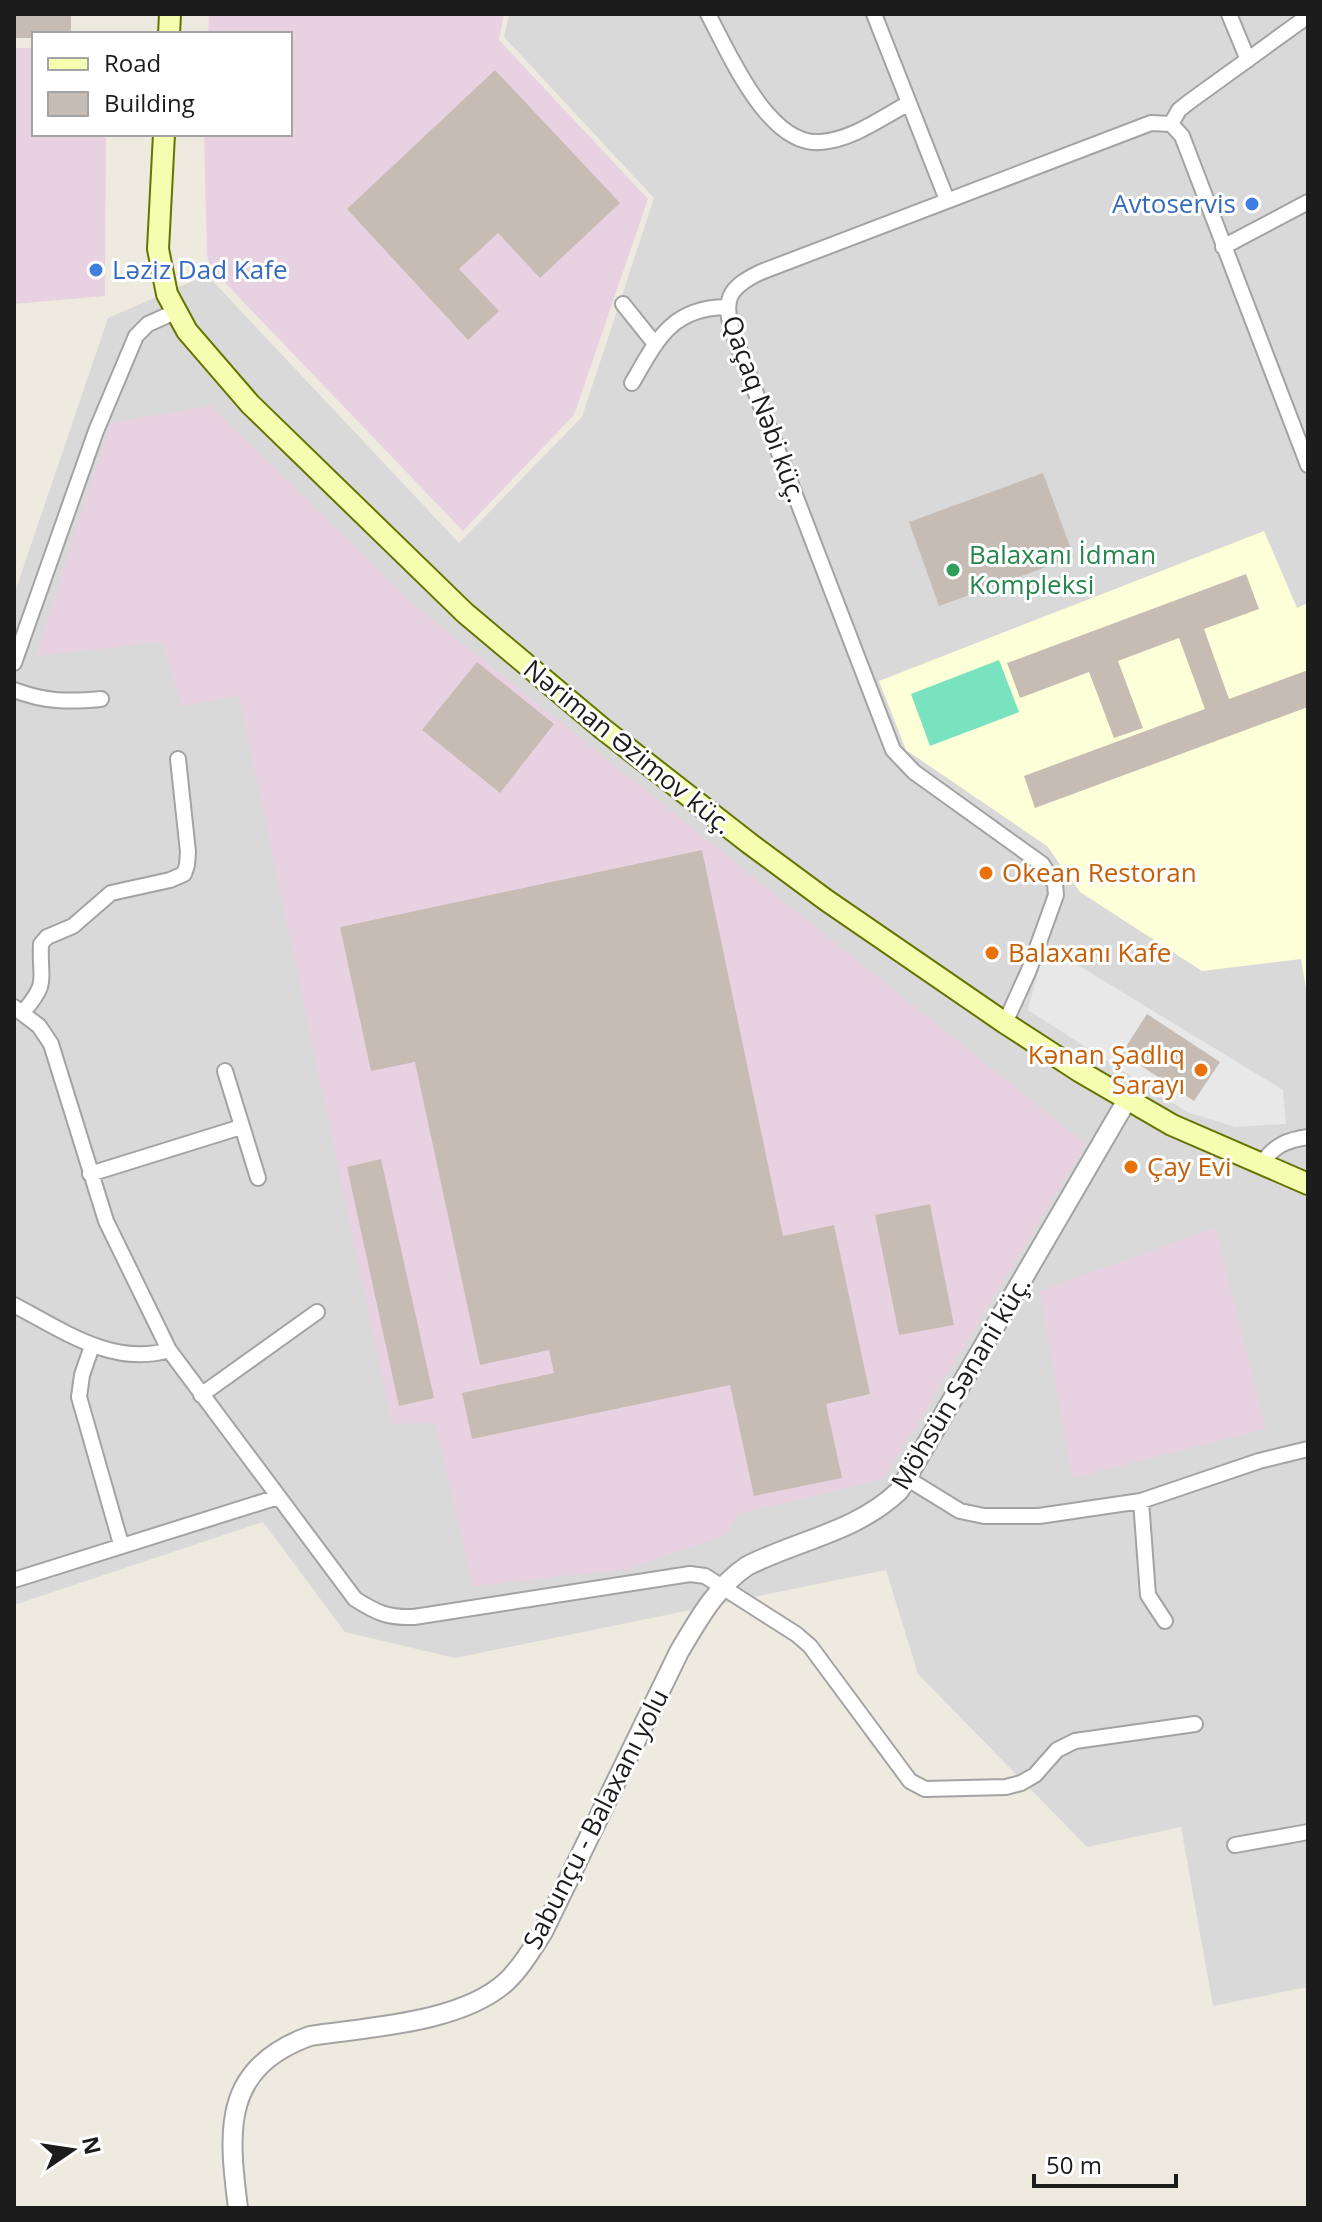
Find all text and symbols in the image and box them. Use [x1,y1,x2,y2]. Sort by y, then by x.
legend [32,32,292,136]
text: Road [104,46,161,79]
text: Building [104,86,195,119]
place label: Avtoservis [1112,185,1236,221]
marker: Avtoservis [1243,195,1261,213]
place label: Ləziz Dad Kafe [112,251,288,287]
marker: Ləziz Dad Kafe [87,261,105,279]
street label: Qaçaq Nəbi küç. [714,310,815,507]
place label: Balaxanı İdman Kompleksi [969,536,1156,602]
marker: Balaxanı İdman Kompleksi [944,561,962,579]
street label: Nəriman Əzimov küç. [517,651,741,842]
place label: Okean Restoran [1002,854,1197,890]
marker: Okean Restoran [977,864,995,882]
place label: Balaxanı Kafe [1008,934,1171,970]
marker: Balaxanı Kafe [983,944,1001,962]
place label: Kənan Şadlıq Sarayı [1028,1036,1185,1102]
marker: Kənan Şadlıq Sarayı [1192,1061,1210,1079]
place label: Çay Evi [1147,1148,1232,1184]
marker: Çay Evi [1122,1158,1140,1176]
street label: Möhsün Sənani küç. [882,1269,1038,1496]
street label: Sabunçu - Balaxanı yolu [514,1682,676,1955]
north arrow [32,2110,112,2190]
text: N [76,2133,109,2157]
scale bar [1034,2138,1176,2188]
text: 50 m [1046,2148,1102,2181]

